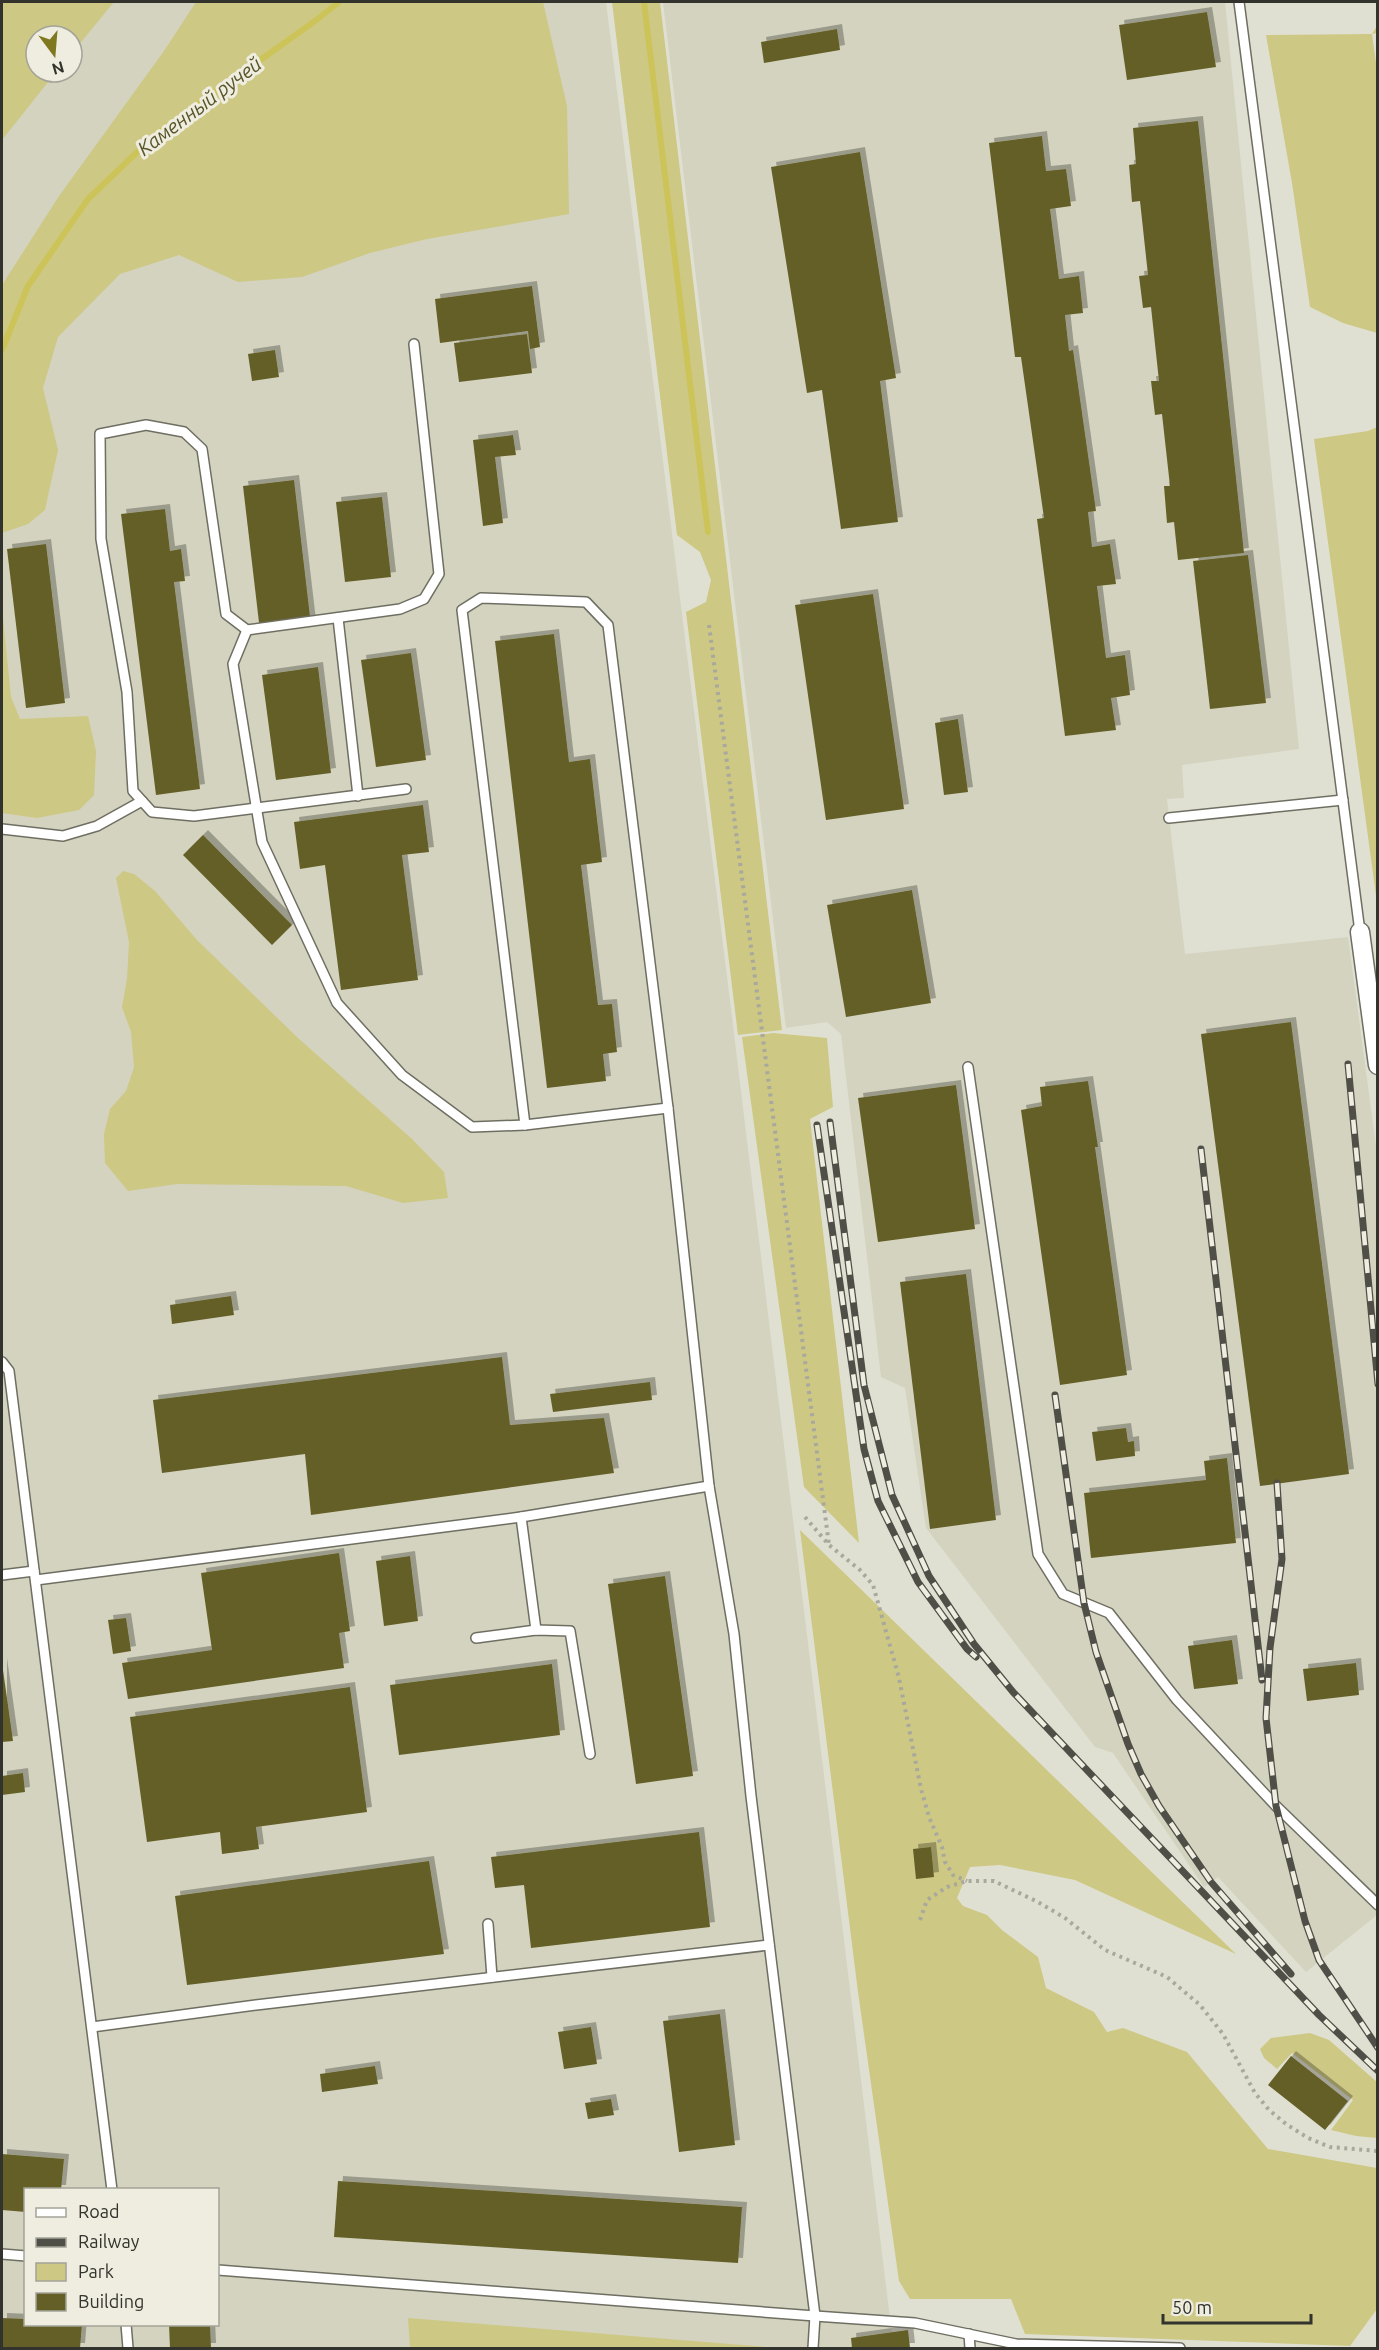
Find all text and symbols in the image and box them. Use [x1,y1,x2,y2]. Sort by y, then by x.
north arrow [24,24,84,84]
water label: Каменный ручей [133,52,266,160]
text: N [50,58,66,79]
legend [24,2188,219,2326]
text: Road [78,2201,120,2221]
text: Railway [78,2231,140,2251]
text: Park [78,2261,114,2281]
scale bar [1163,2287,1312,2325]
text: Building [78,2291,144,2311]
text: 50 m [1172,2297,1212,2317]

